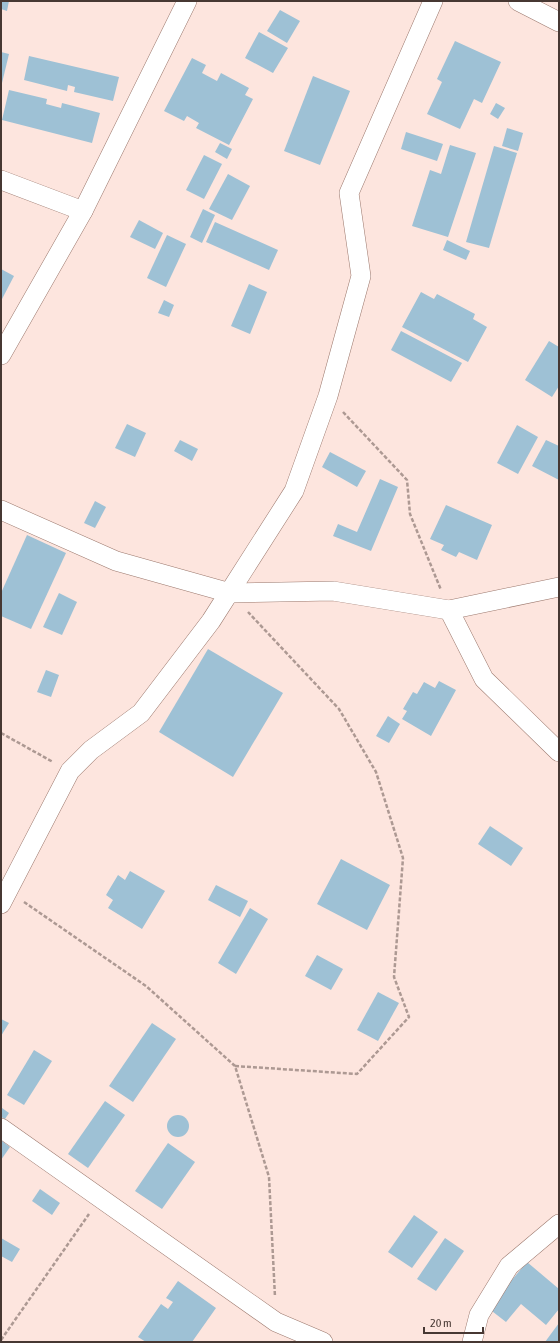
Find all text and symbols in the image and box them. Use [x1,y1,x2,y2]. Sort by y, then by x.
scale bar [424,1309,483,1335]
text: 20 m [430,1316,452,1330]

